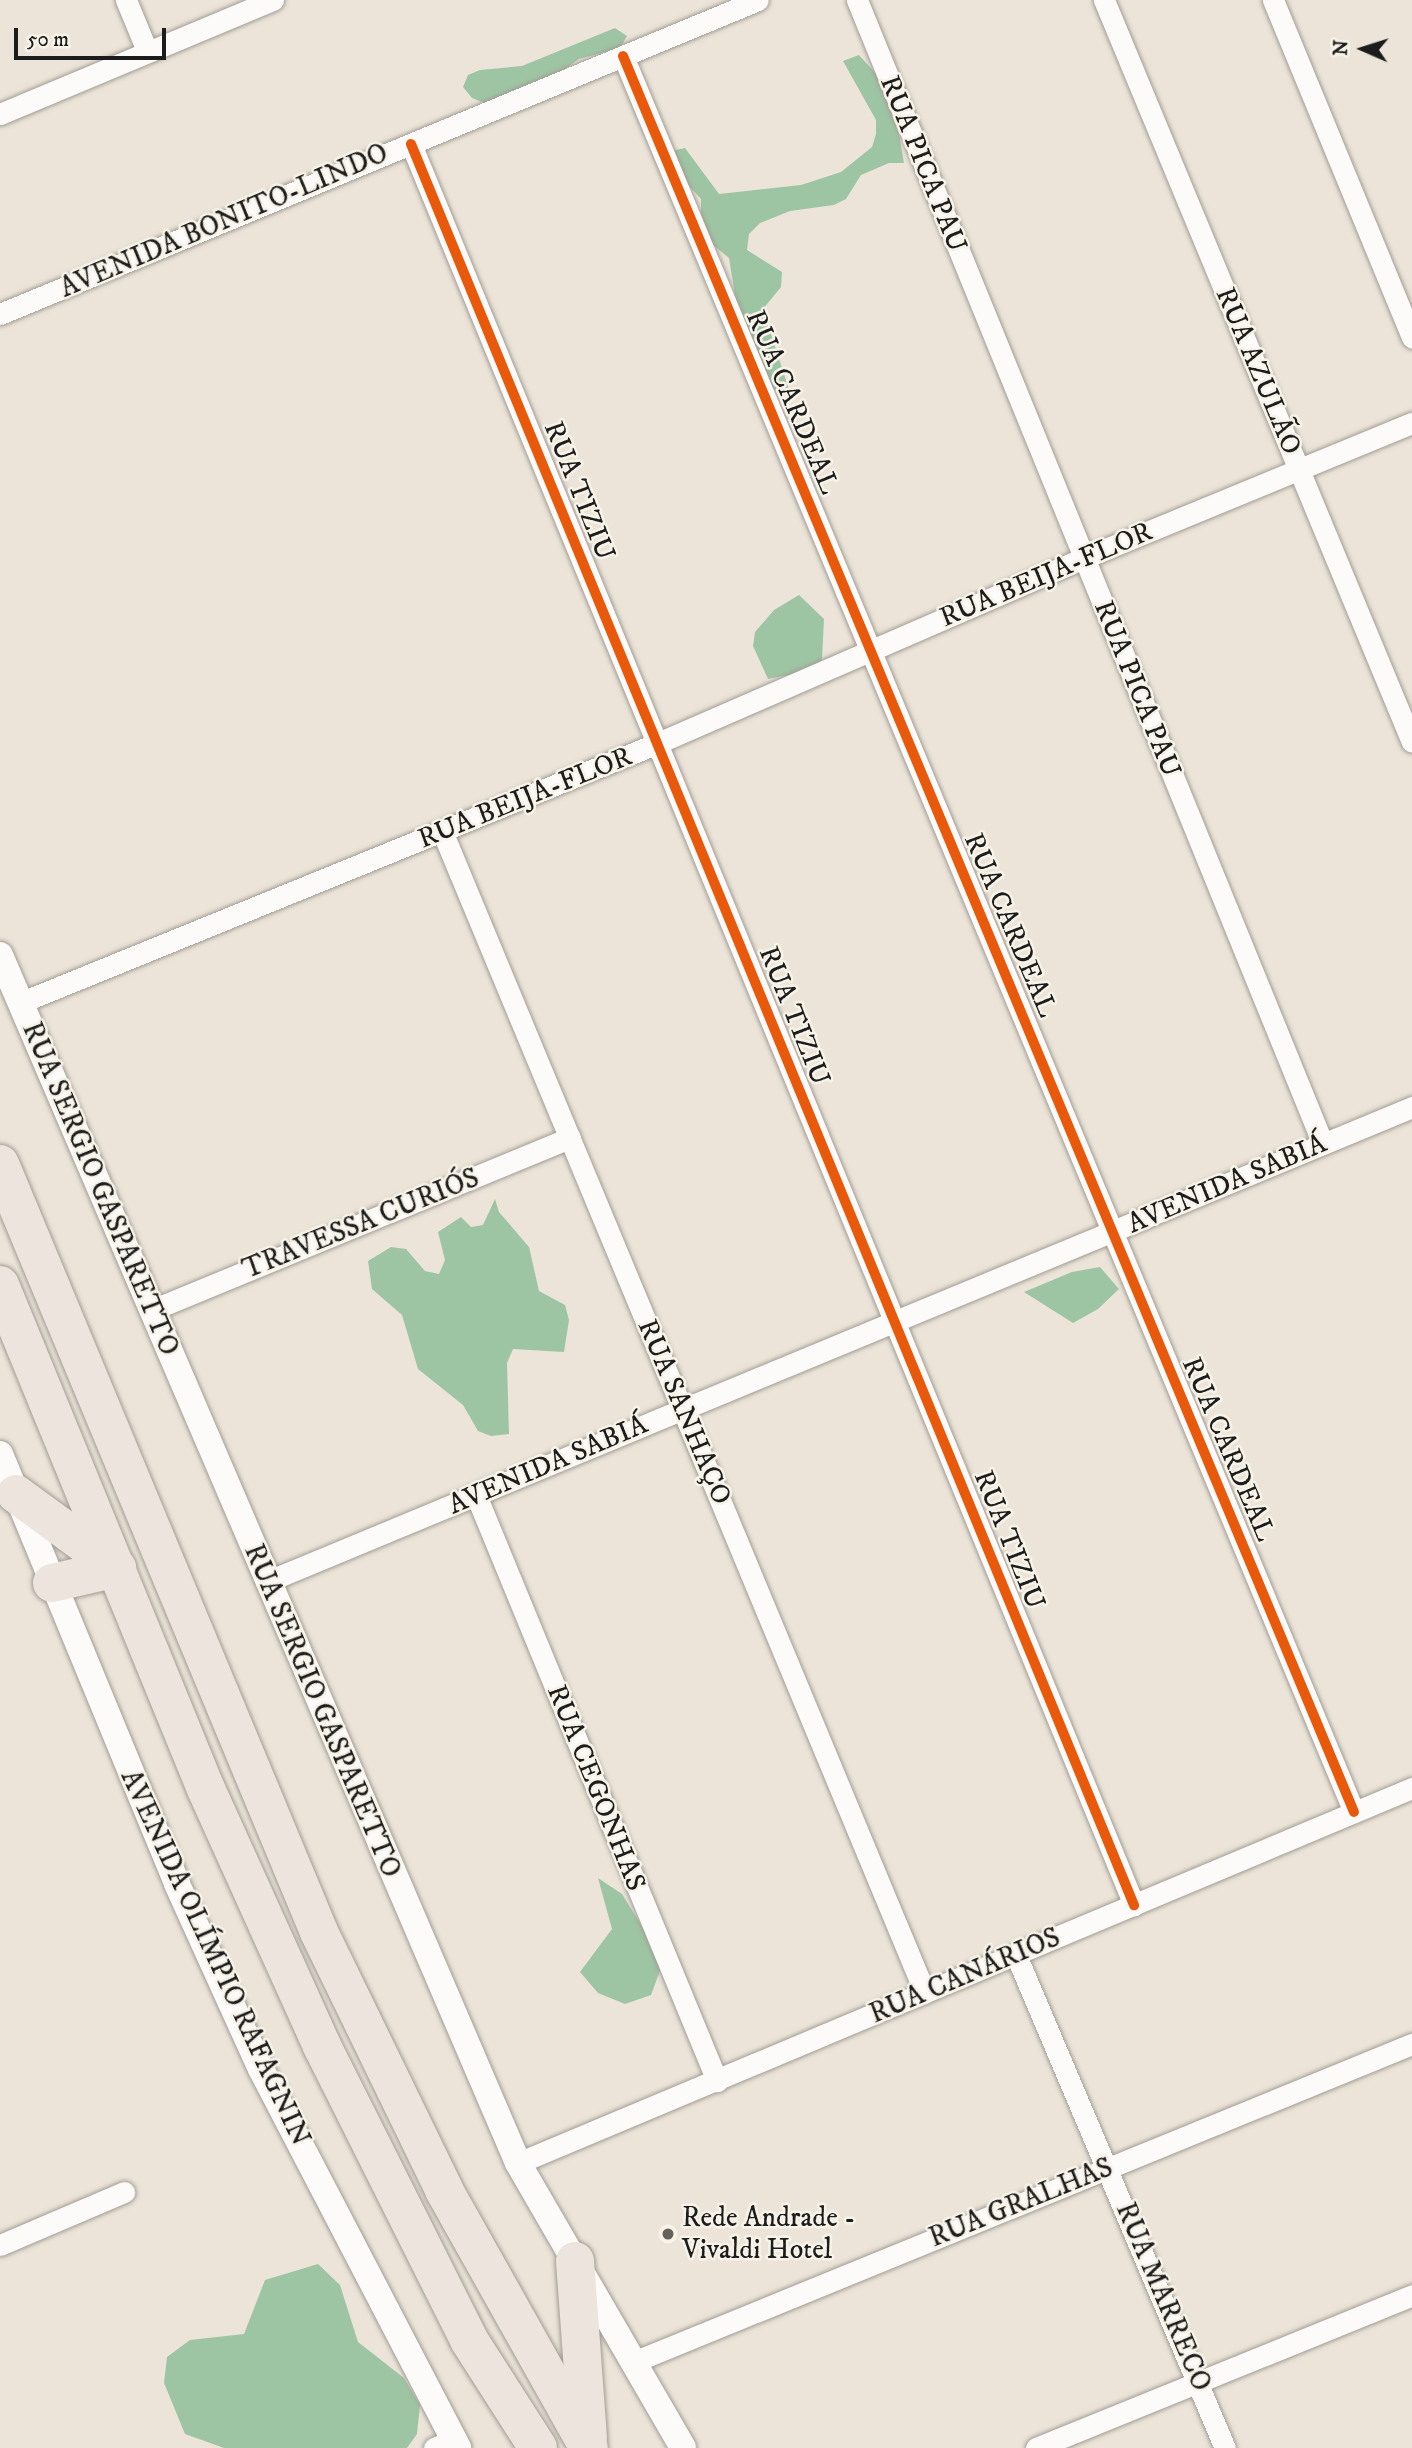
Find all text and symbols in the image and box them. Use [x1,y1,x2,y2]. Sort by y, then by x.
scale bar [18,14,170,58]
north arrow [1328,14,1398,84]
text: 50 m [27,27,69,53]
text: N [1330,39,1353,56]
street label: RUA PICA PAU [872,71,974,257]
street label: AVENIDA BONITO-LINDO [55,137,393,305]
street label: RUA AZULÃO [1208,282,1308,460]
street label: RUA CARDEAL [738,305,846,499]
street label: RUA TIZIU [536,417,622,565]
street label: RUA BEIJA-FLOR [935,515,1157,635]
street label: RUA PICA PAU [1086,596,1188,782]
street label: RUA BEIJA-FLOR [413,740,637,856]
street label: RUA CARDEAL [956,828,1064,1022]
street label: RUA TIZIU [751,942,837,1090]
street label: RUA SERGIO GASPARETTO [14,1017,186,1361]
street label: AVENIDA SABIÁ [1122,1127,1332,1241]
street label: TRAVESSA CURIÓS [238,1161,484,1287]
street label: RUA SANHAÇO [630,1314,738,1510]
street label: RUA CARDEAL [1174,1352,1282,1546]
street label: AVENIDA SABIÁ [443,1408,653,1522]
street label: RUA TIZIU [966,1466,1052,1614]
street label: RUA SERGIO GASPARETTO [236,1539,408,1883]
street label: RUA CEGONHAS [539,1680,653,1896]
street label: AVENIDA OLÍMPIO RAFAGNIN [113,1765,317,2151]
street label: RUA CANÁRIOS [865,1921,1065,2031]
street label: RUA GRALHAS [924,2151,1118,2255]
street label: RUA MARRECO [1108,2198,1218,2396]
place label: Rede Andrade - Vivaldi Hotel [682,2201,855,2267]
marker: Rede Andrade - Vivaldi Hotel [660,2226,676,2242]

